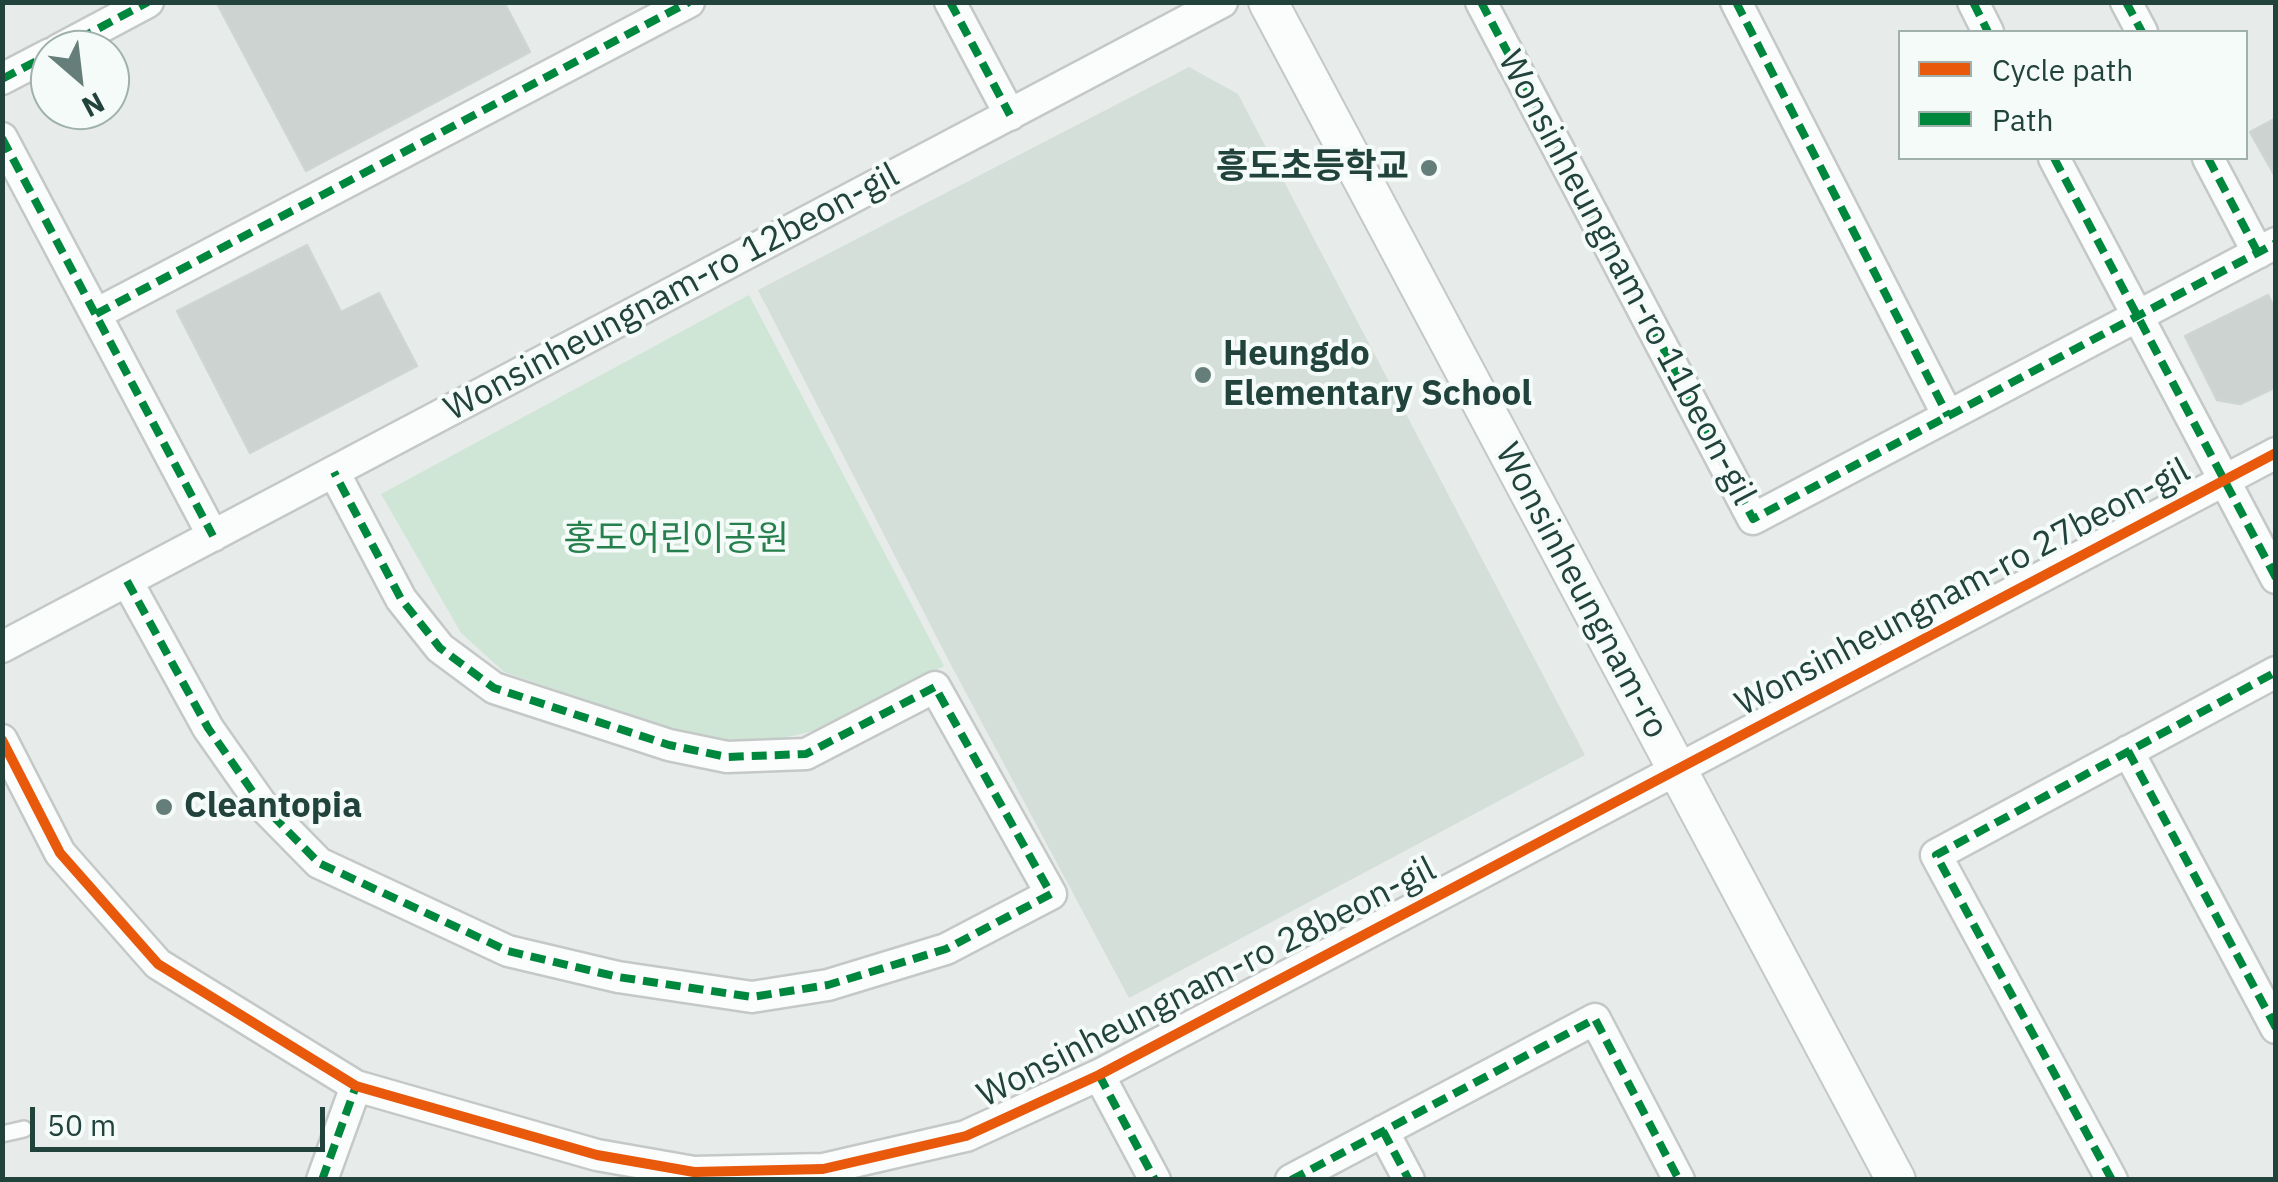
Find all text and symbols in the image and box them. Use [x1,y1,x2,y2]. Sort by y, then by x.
north arrow [30,30,130,130]
legend [1898,30,2248,160]
street label: Wonsinheungnam-ro 11beon-gil [1488,44,1764,512]
text: Cycle path [1992,50,2133,89]
text: N [76,84,111,126]
text: Path [1992,100,2053,139]
place label: 흥도초등학교 [1216,147,1409,189]
street label: Wonsinheungnam-ro 12beon-gil [438,155,906,431]
marker: 흥도초등학교 [1418,157,1440,179]
place label: Heungdo Elementary School [1223,334,1532,416]
marker: Heungdo Elementary School [1192,364,1214,386]
street label: Wonsinheungnam-ro [1485,436,1677,746]
street label: Wonsinheungnam-ro 27beon-gil [1729,450,2197,726]
park label: 홍도어린이공원 [563,519,789,561]
place label: Cleantopia [184,786,362,828]
marker: Cleantopia [153,796,175,818]
street label: Wonsinheungnam-ro 28beon-gil [971,849,1443,1117]
scale bar [35,1087,330,1149]
text: 50 m [47,1105,116,1144]

